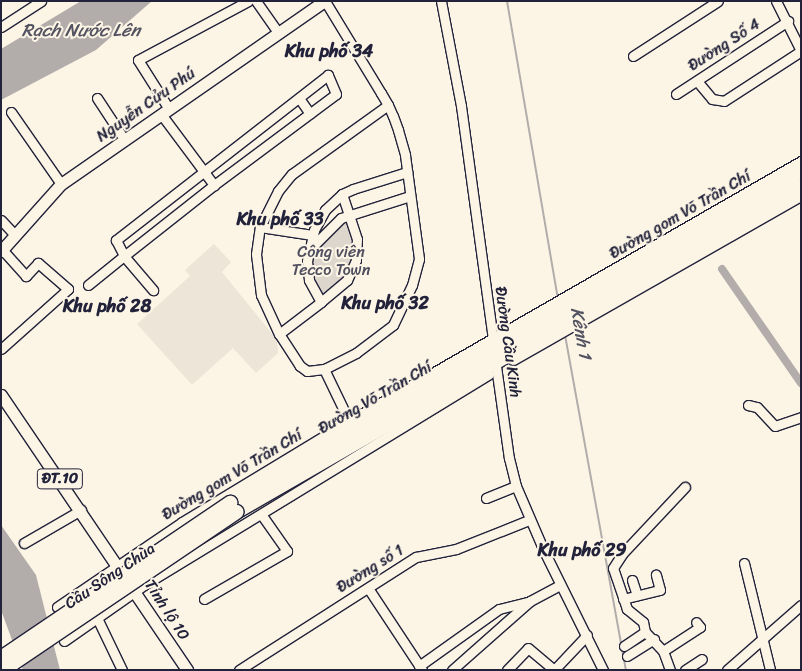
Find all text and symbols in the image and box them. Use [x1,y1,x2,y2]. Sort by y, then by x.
street label: Đường Số 4 [684,15,764,75]
water label: Rạch Nước Lên [22,19,140,41]
district label: Khu phố 34 [285,40,373,62]
street label: Nguyễn Cửu Phú [93,64,199,146]
street label: Đường gom Võ Trần Chí [606,167,754,263]
district label: Khu phố 33 [236,208,324,230]
park label: Công viên Tecco Town [291,242,371,280]
street label: Đường Cầu Kinh [491,285,525,399]
district label: Khu phố 32 [341,292,429,314]
district label: Khu phố 28 [63,295,151,317]
water label: Kênh 1 [566,306,596,360]
street label: Đường Võ Trần Chí [315,358,435,438]
street label: Đường gom Võ Trần Chí [158,425,306,525]
road number: ĐT.10 [36,466,84,492]
street label: Cầu Sông Chùa [61,539,159,613]
district label: Khu phố 29 [538,539,626,561]
street label: Đường số 1 [333,541,407,597]
street label: Tỉnh lộ 10 [140,576,194,644]

